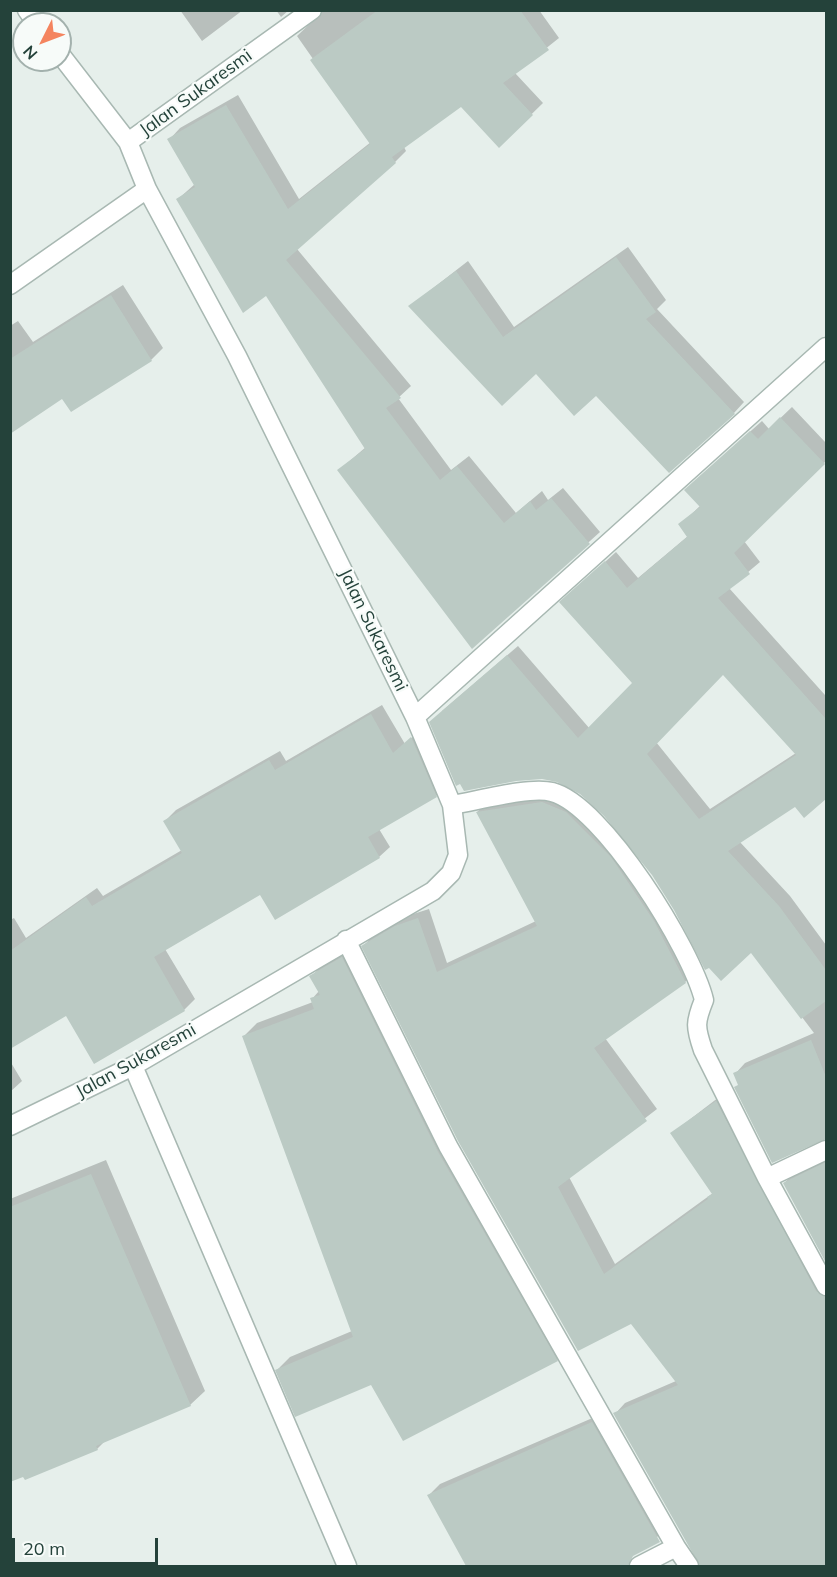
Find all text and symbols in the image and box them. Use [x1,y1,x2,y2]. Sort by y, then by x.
north arrow [12,12,72,72]
text: N [19,42,42,64]
street label: Jalan Sukaresmi [136,45,256,141]
street label: Jalan Sukaresmi [334,565,412,695]
street label: Jalan Sukaresmi [72,1019,200,1103]
scale bar [15,1526,160,1564]
text: 20 m [23,1537,65,1560]

